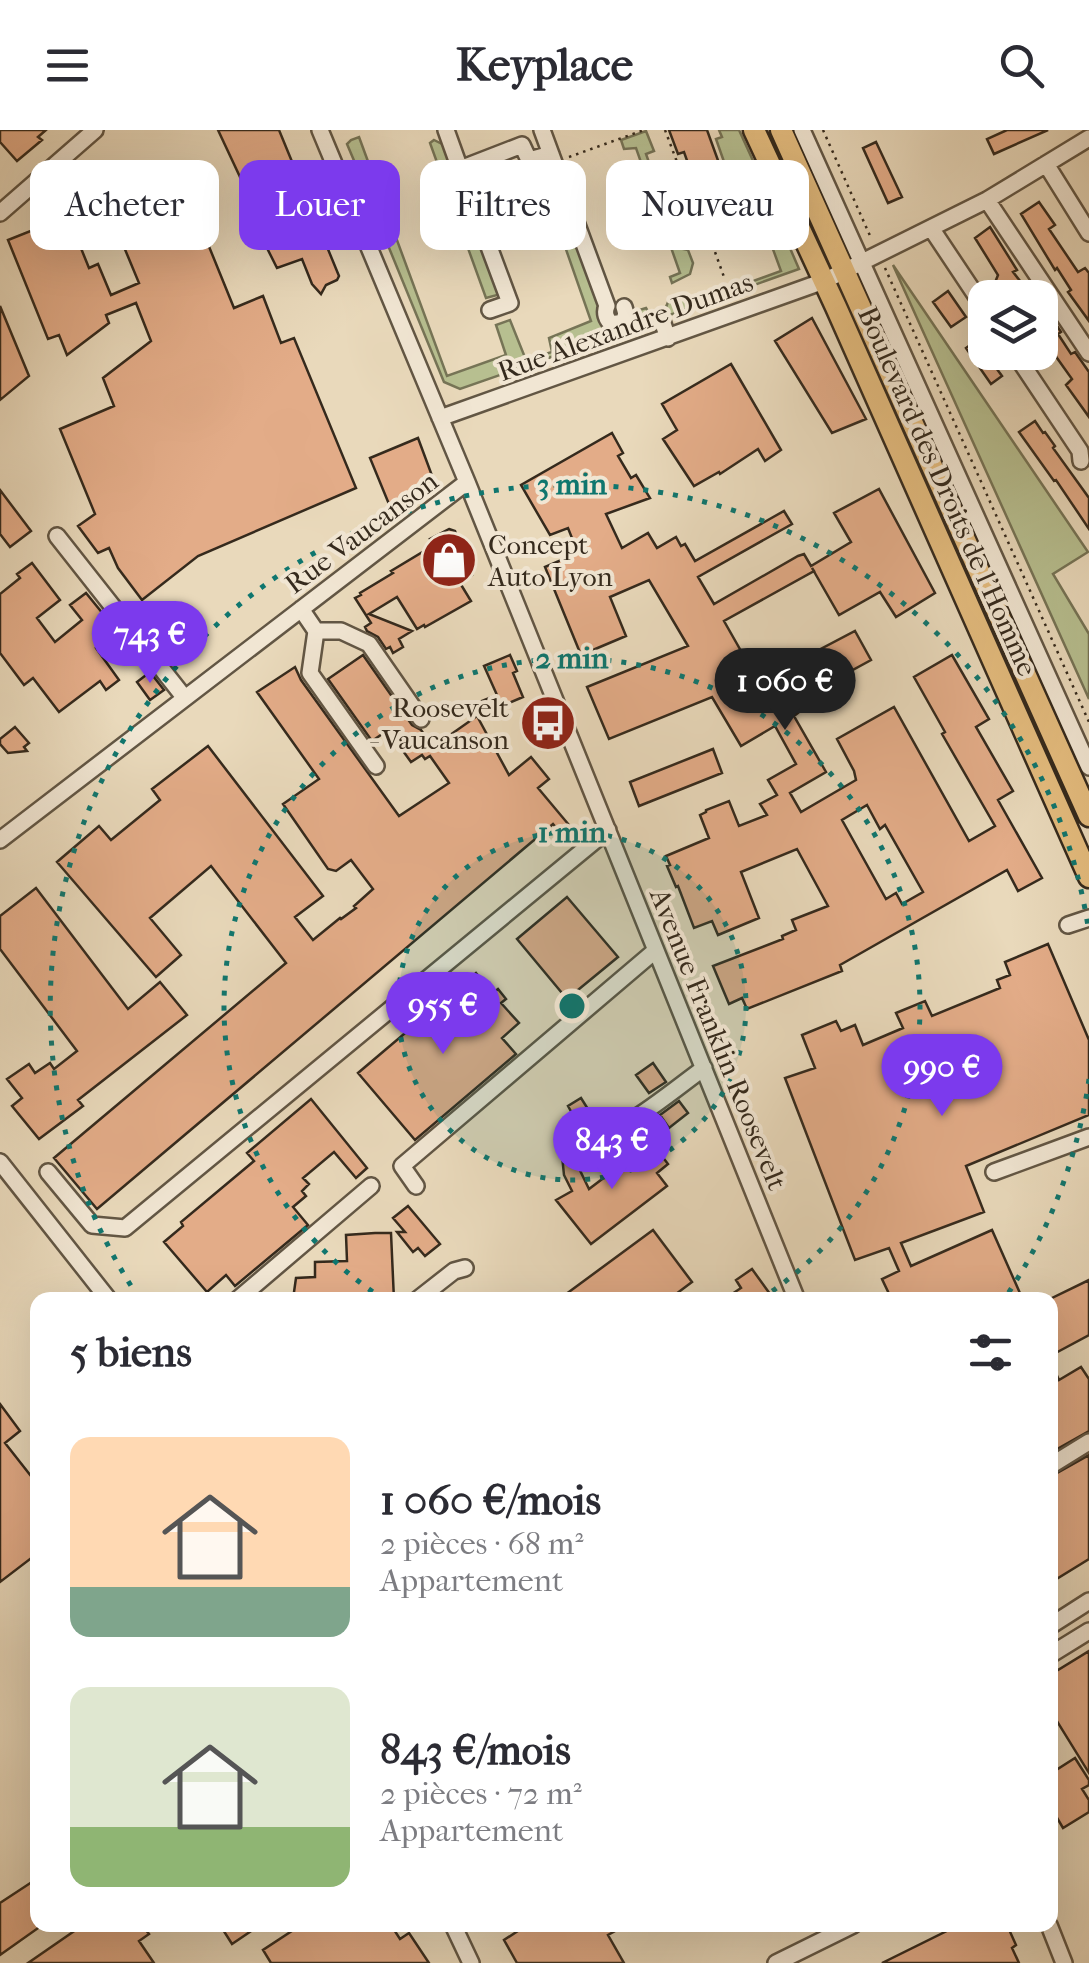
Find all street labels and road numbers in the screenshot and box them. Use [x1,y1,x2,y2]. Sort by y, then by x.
street label: Rue Alexandre Dumas [493,265,757,388]
street label: Boulevard des Droits de l'Homme [851,302,1044,681]
street label: Rue Vaucanson [278,464,444,601]
street label: Avenue Franklin Roosevelt [643,883,794,1195]

